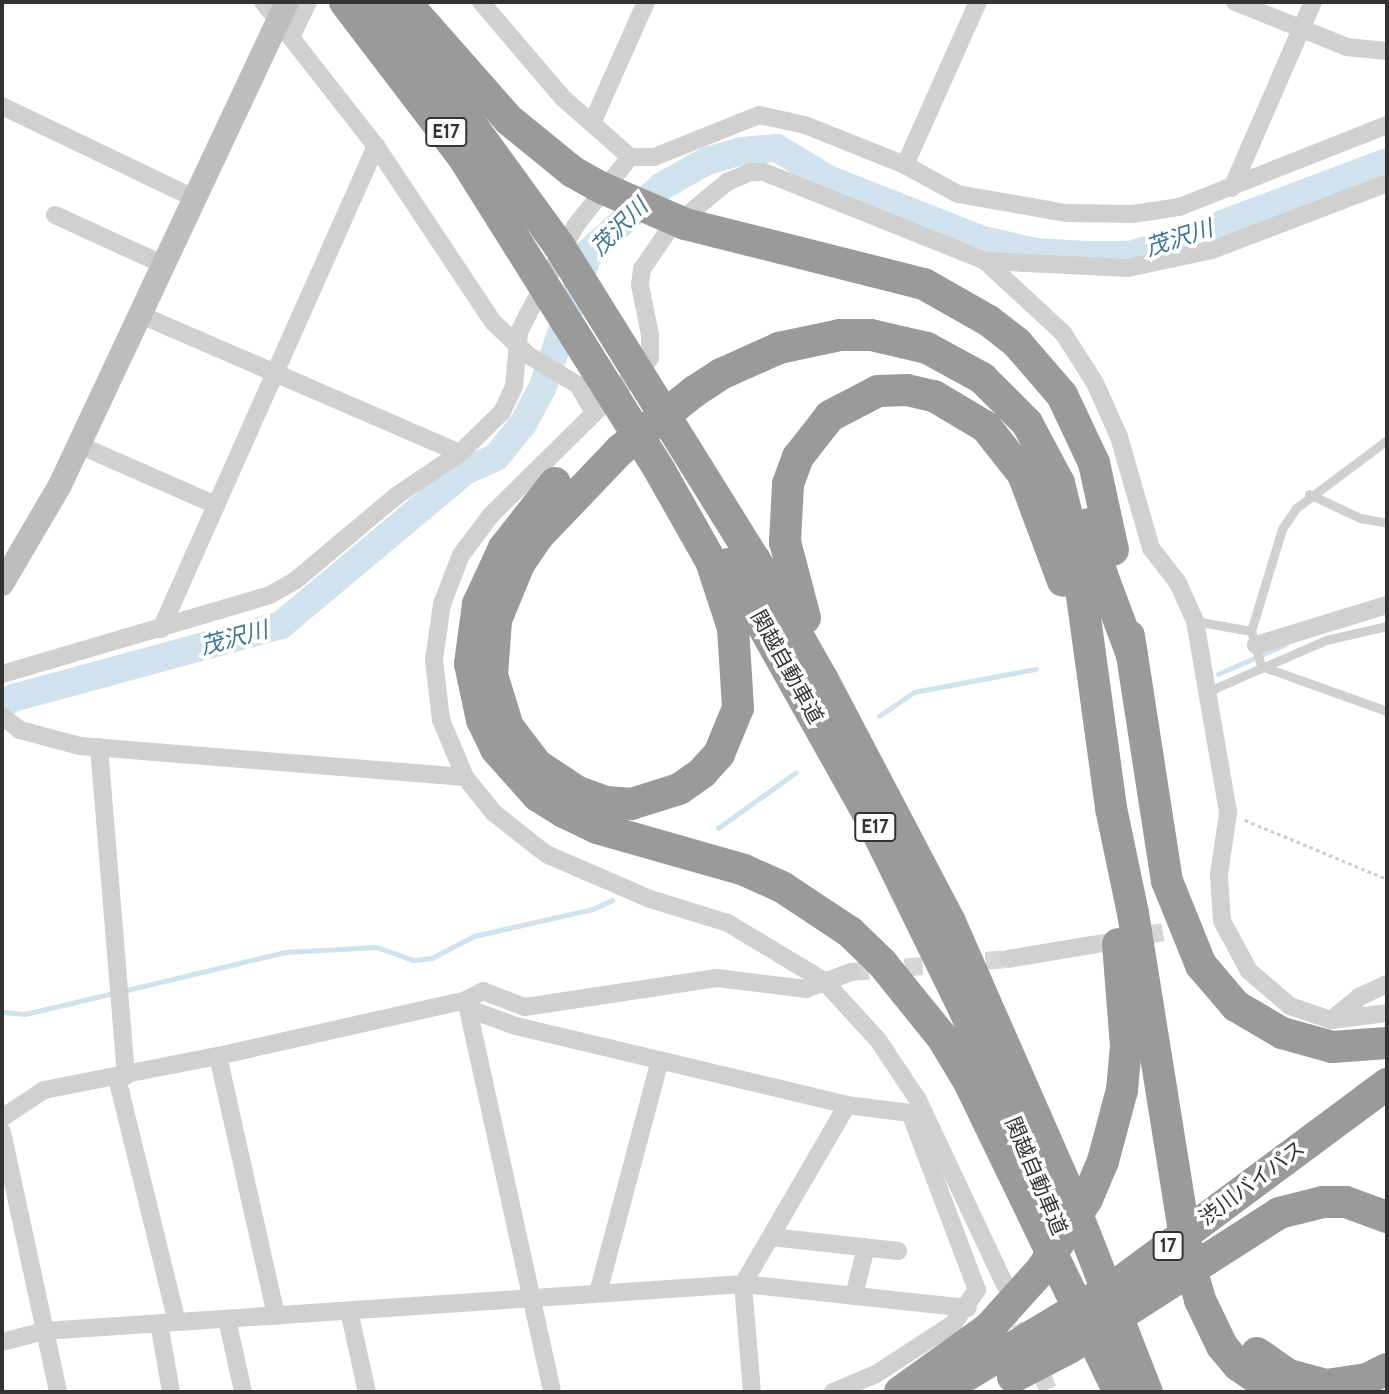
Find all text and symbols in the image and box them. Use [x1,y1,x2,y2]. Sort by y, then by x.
road number: E17 [425,116,467,148]
water label: 茂沢川 [585,193,653,261]
water label: 茂沢川 [1142,214,1216,262]
street label: 関越自動車道 [745,606,829,728]
water label: 茂沢川 [197,616,271,660]
road number: E17 [854,812,896,842]
street label: 関越自動車道 [1000,1113,1072,1239]
street label: 渋川バイパス [1194,1135,1310,1231]
road number: 17 [1152,1230,1184,1262]

